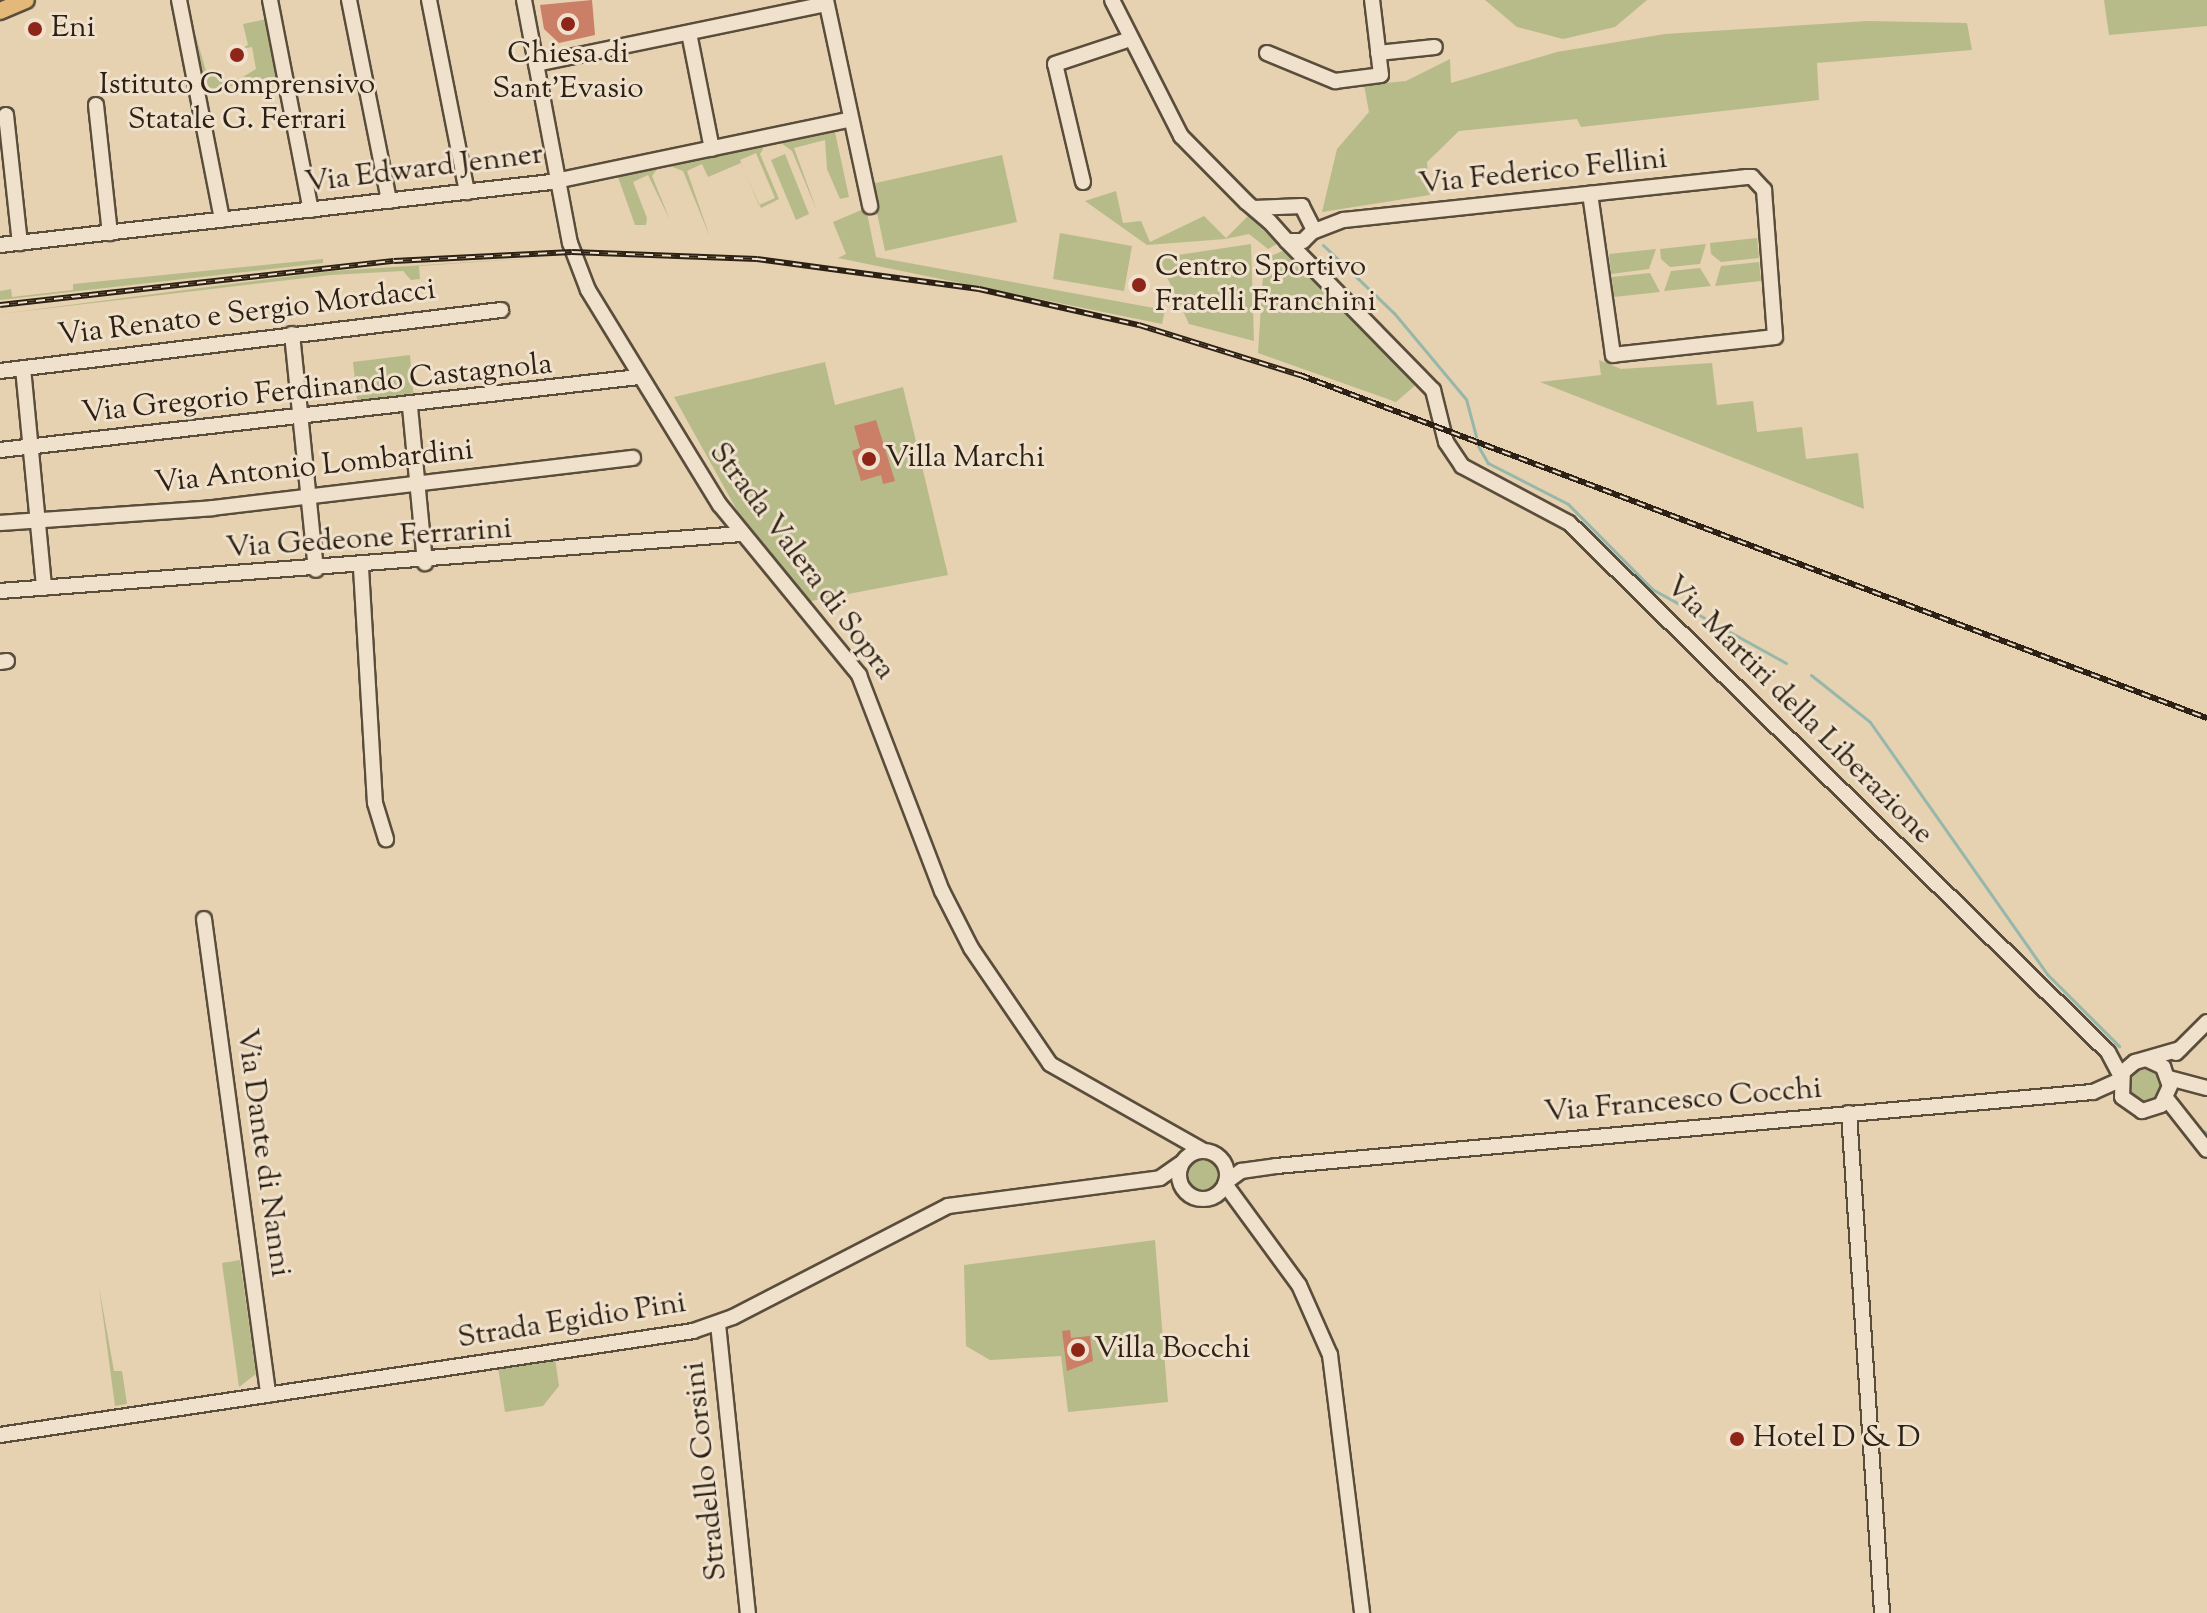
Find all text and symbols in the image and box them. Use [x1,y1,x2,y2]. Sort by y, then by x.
place label: Eni [51,11,95,47]
marker: Chiesa di Sant'Evasio [559,15,577,33]
marker: Eni [26,20,44,38]
place label: Chiesa di Sant'Evasio [492,37,644,108]
marker: Istituto Comprensivo Statale G. Ferrari [228,46,246,64]
place label: Istituto Comprensivo Statale G. Ferrari [99,68,375,138]
street label: Via Edward Jenner [303,138,545,202]
street label: Via Federico Fellini [1417,142,1669,204]
place label: Centro Sportivo Fratelli Franchini [1155,250,1376,320]
street label: Via Renato e Sergio Mordacci [56,273,438,355]
marker: Centro Sportivo Fratelli Franchini [1130,276,1148,294]
street label: Via Gregorio Ferdinando Castagnola [80,347,554,433]
street label: Via Antonio Lombardini [153,433,475,503]
street label: Strada Valera di Sopra [700,436,902,688]
place label: Villa Marchi [885,441,1045,477]
marker: Villa Marchi [860,450,878,468]
street label: Via Gedeone Ferrarini [225,512,513,568]
street label: Via Martiri della Liberazione [1656,569,1940,853]
street label: Via Dante di Nanni [227,1027,297,1279]
street label: Via Francesco Cocchi [1543,1072,1823,1132]
street label: Strada Egidio Pini [455,1286,689,1358]
place label: Villa Bocchi [1094,1332,1250,1368]
marker: Villa Bocchi [1069,1341,1087,1359]
street label: Stradello Corsini [678,1360,736,1582]
place label: Hotel D & D [1753,1421,1921,1457]
marker: Hotel D & D [1728,1430,1746,1448]

